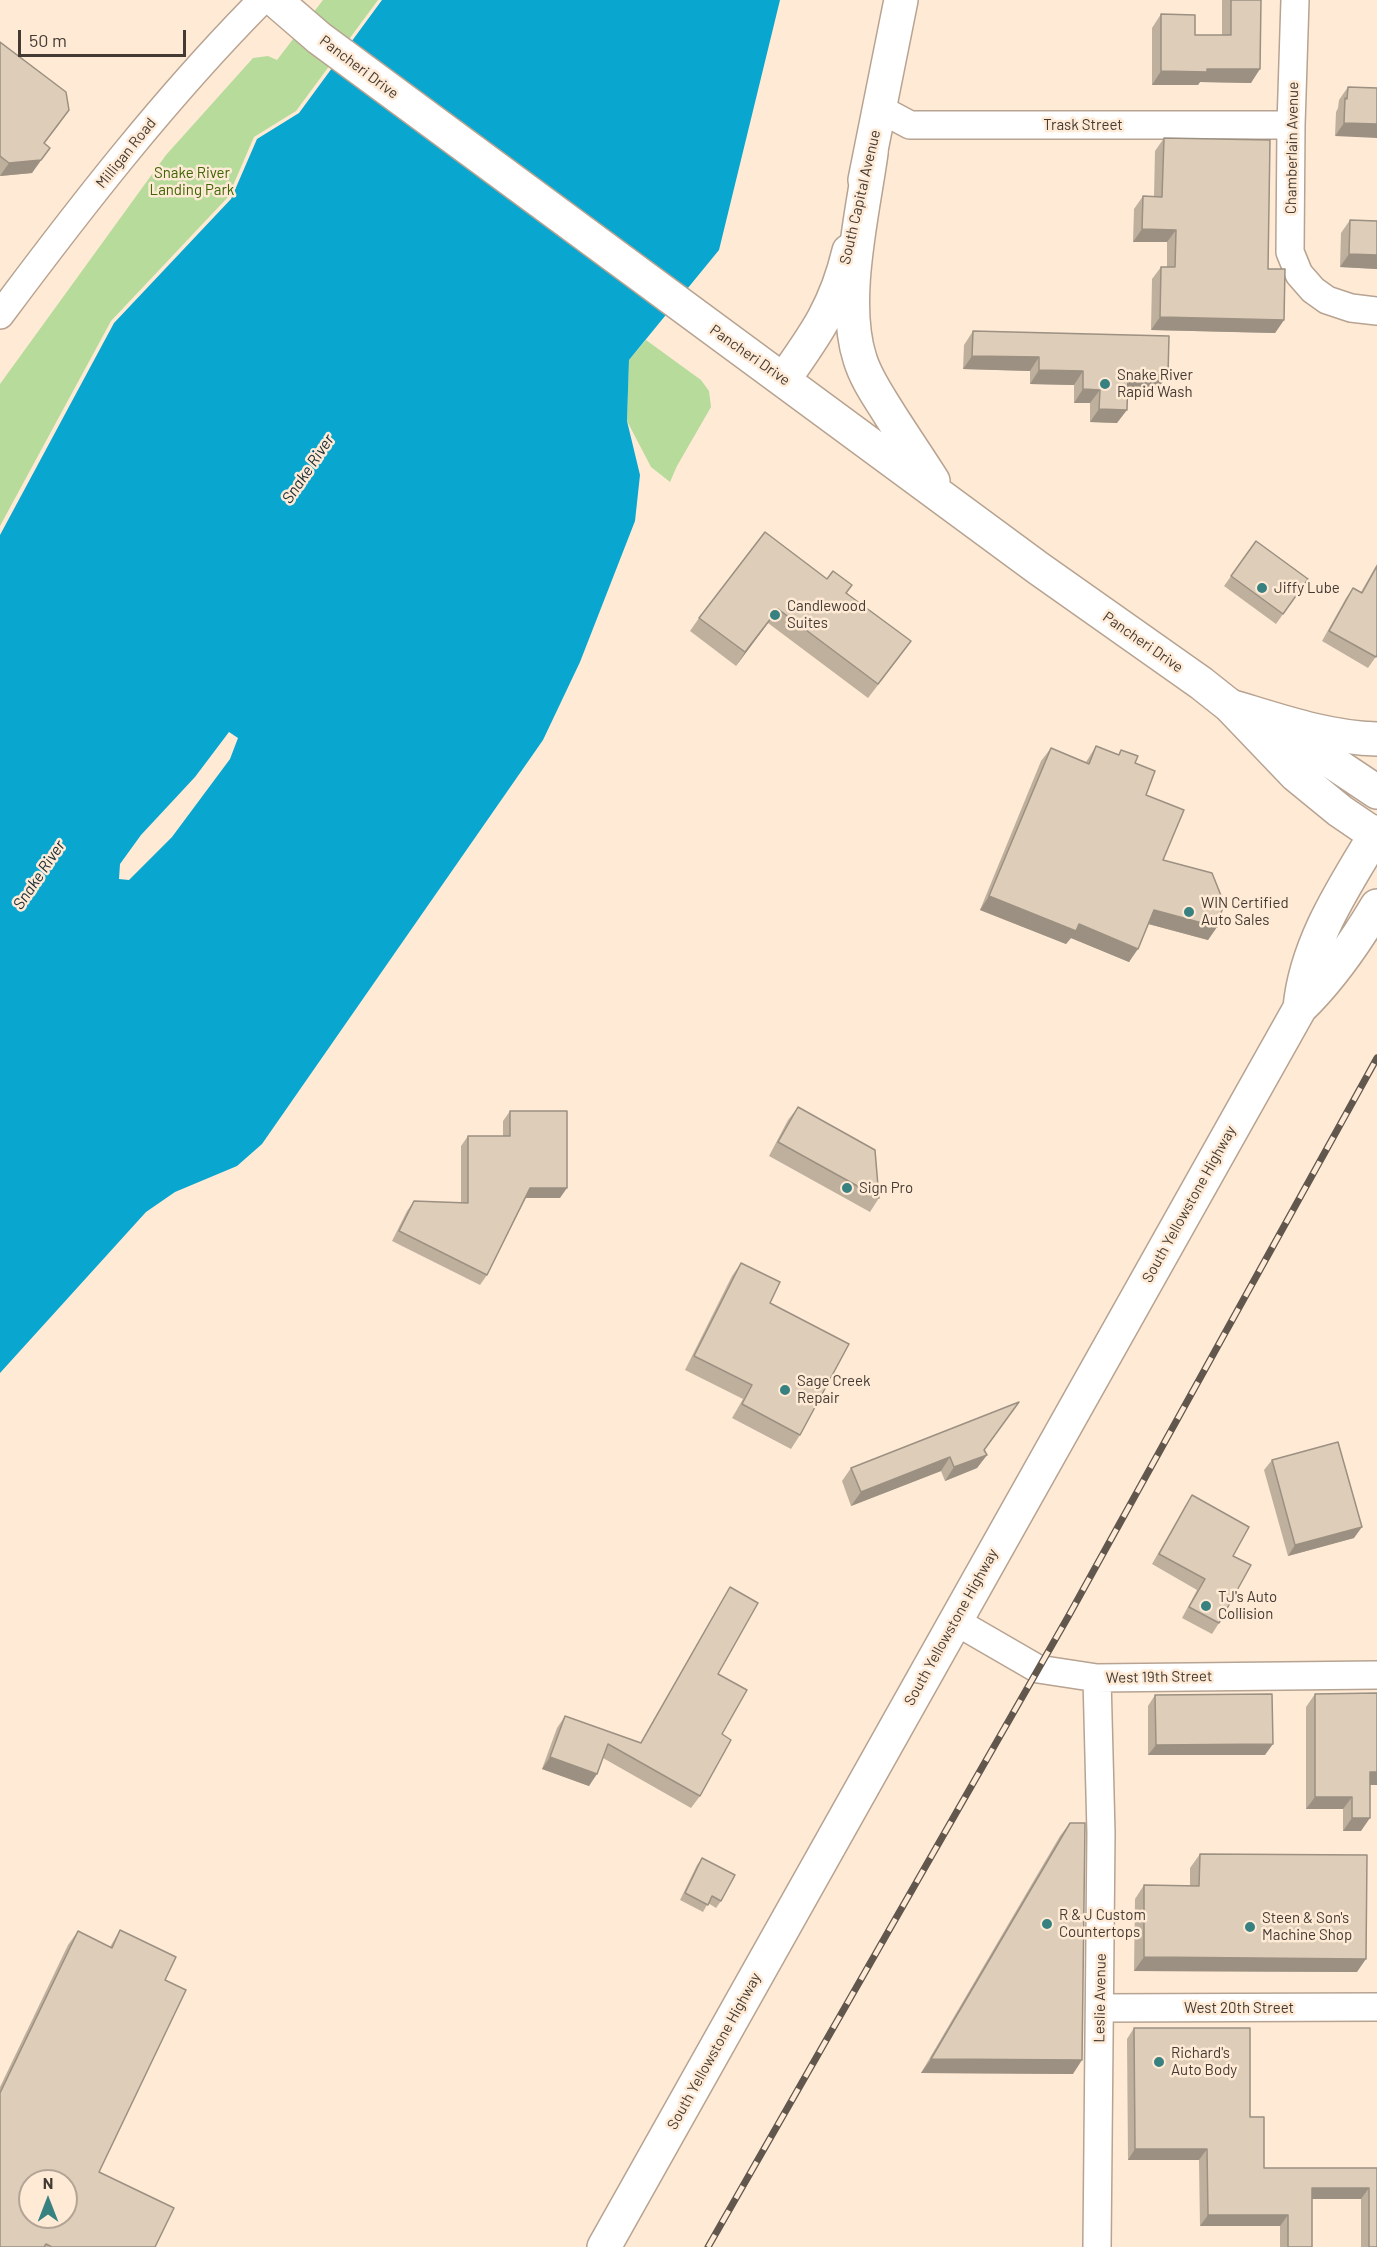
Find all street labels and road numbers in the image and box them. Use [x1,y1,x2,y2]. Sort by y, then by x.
street label: Pancheri Drive [316,32,402,102]
street label: Chamberlain Avenue [1282,82,1302,214]
street label: Milligan Road [92,114,160,192]
street label: Trask Street [1043,116,1123,134]
street label: South Capital Avenue [836,128,884,266]
street label: Pancheri Drive [706,321,794,389]
street label: Pancheri Drive [1099,608,1187,676]
street label: South Yellowstone Highway [1138,1122,1240,1286]
street label: South Yellowstone Highway [900,1545,1002,1709]
street label: West 19th Street [1106,1667,1212,1687]
street label: Leslie Avenue [1090,1953,1110,2043]
street label: South Yellowstone Highway [663,1969,765,2133]
street label: West 20th Street [1184,1999,1294,2017]

